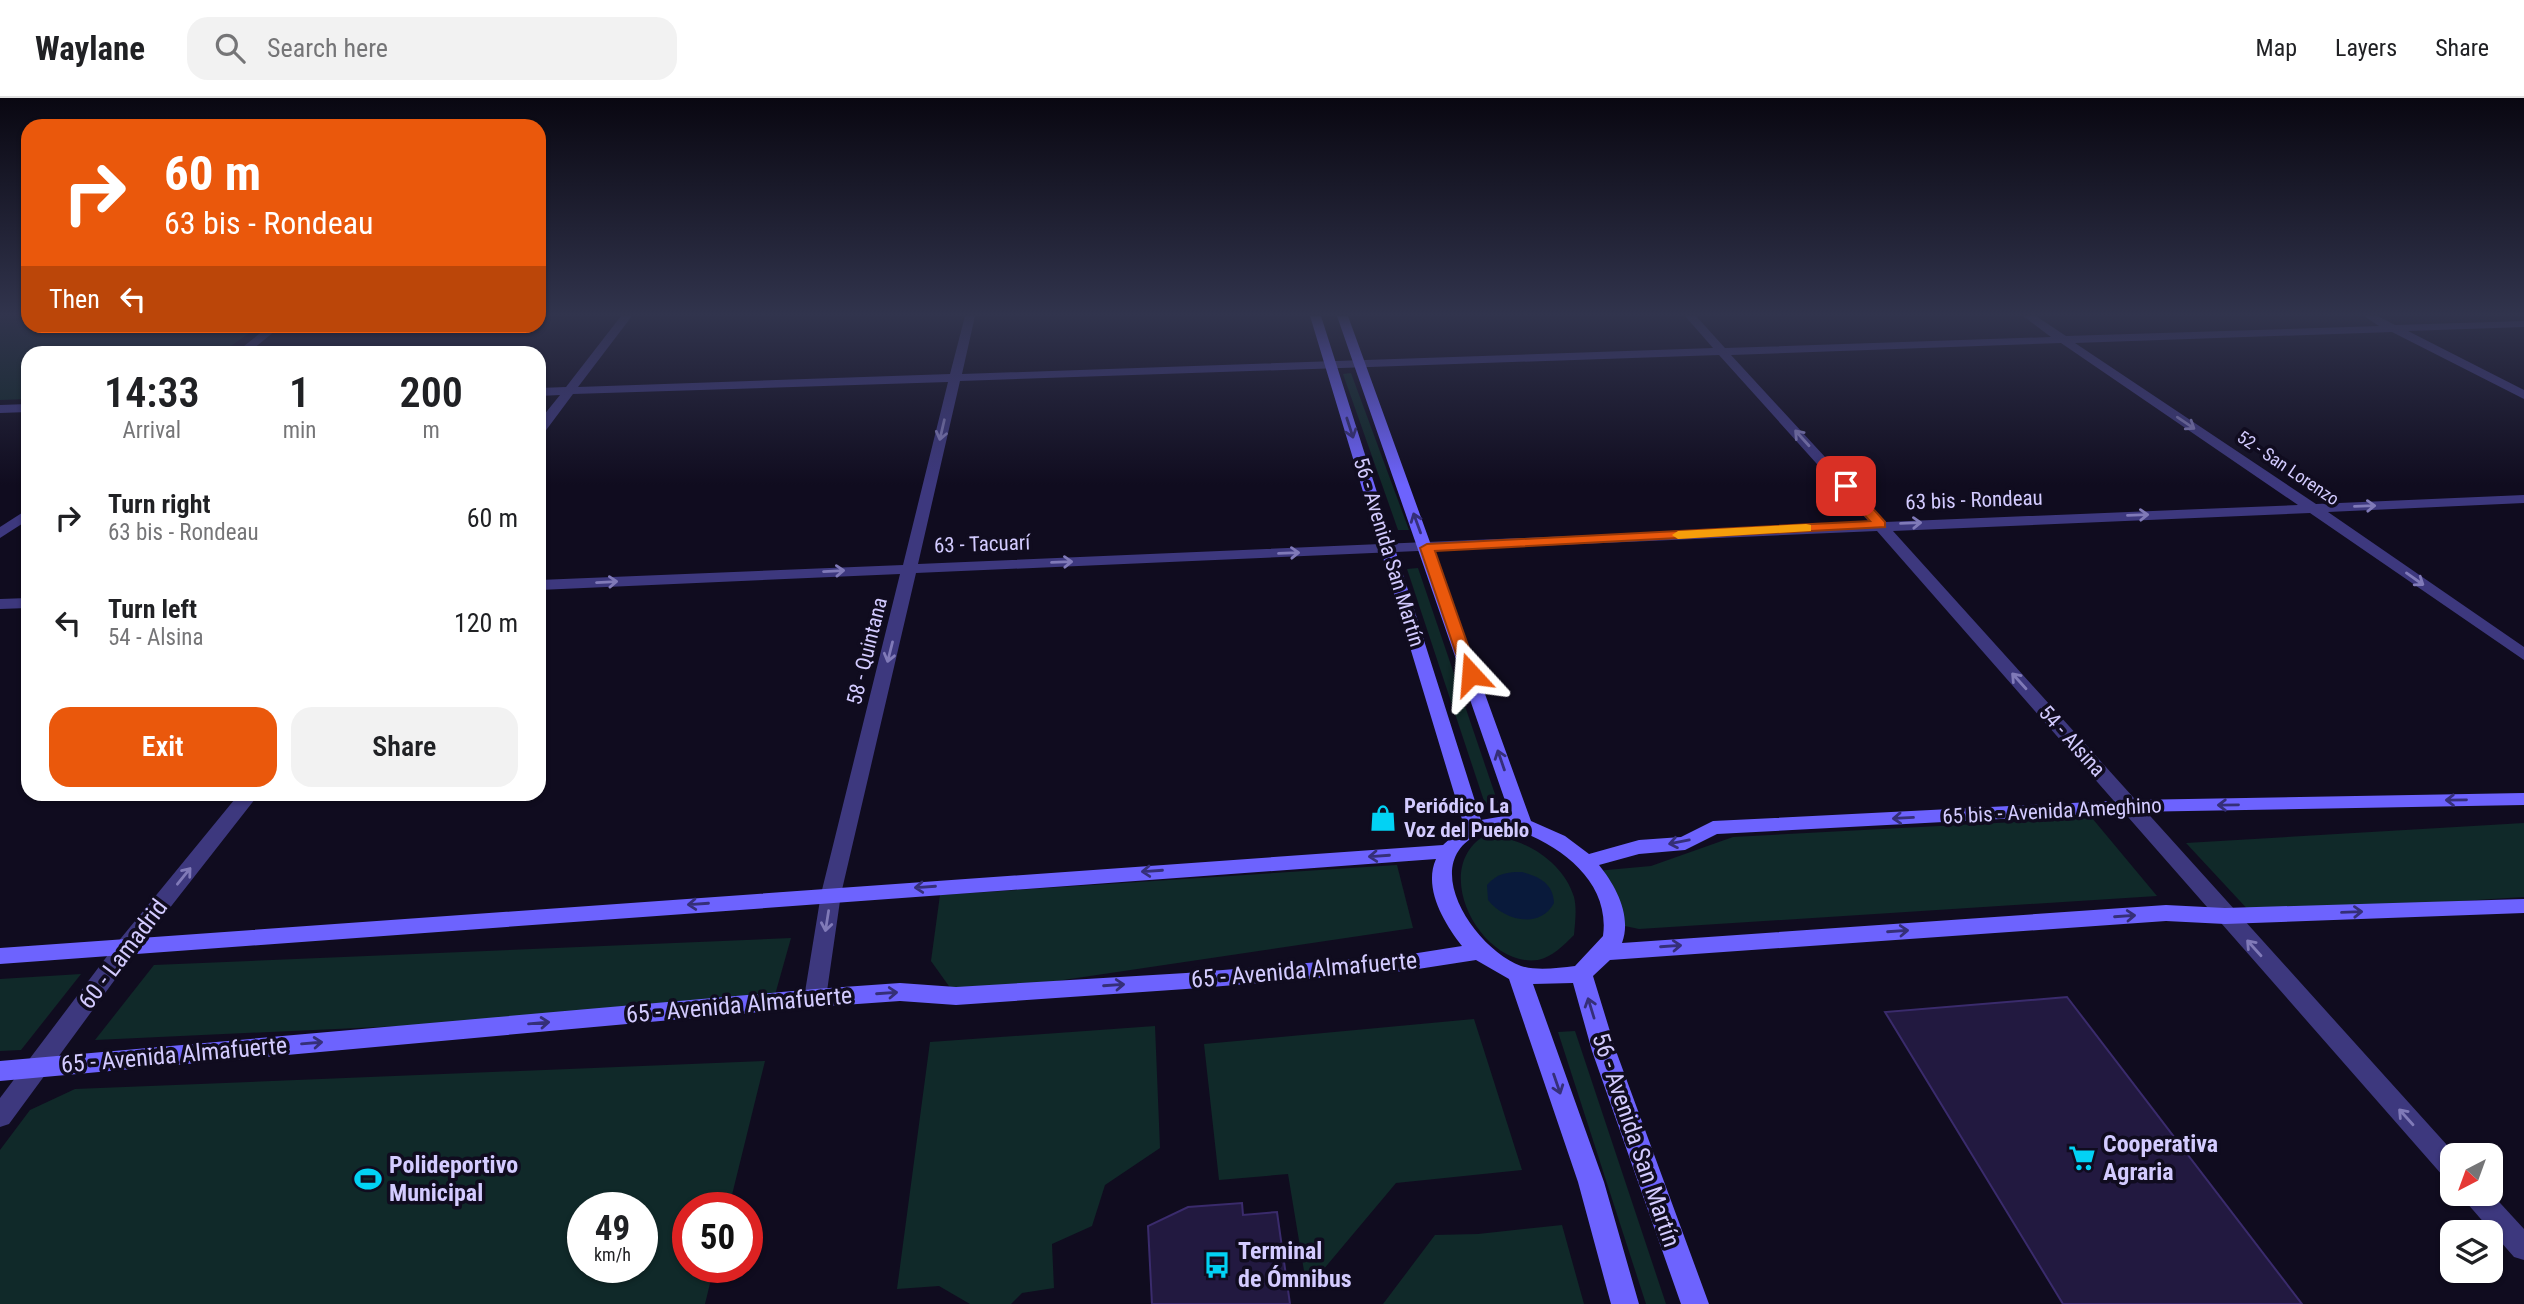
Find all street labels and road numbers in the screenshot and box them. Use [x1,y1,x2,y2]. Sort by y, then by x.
street label: 52 - San Lorenzo [2233,426,2343,509]
street label: 56 - Avenida San Martín [1349,455,1429,649]
street label: 63 bis - Rondeau [1905,486,2043,514]
street label: 63 - Tacuarí [933,530,1032,558]
street label: 58 - Quintana [842,595,892,707]
street label: 54 - Alsina [2034,701,2110,781]
street label: 65 bis - Avenida Ameghino [1942,793,2162,829]
street label: 60 - Lamadrid [73,894,173,1014]
street label: 65 - Avenida Almafuerte [1190,946,1418,994]
street label: 65 - Avenida Almafuerte [625,981,853,1029]
street label: 56 - Avenida San Martín [1586,1029,1686,1251]
street label: 65 - Avenida Almafuerte [60,1031,288,1079]

